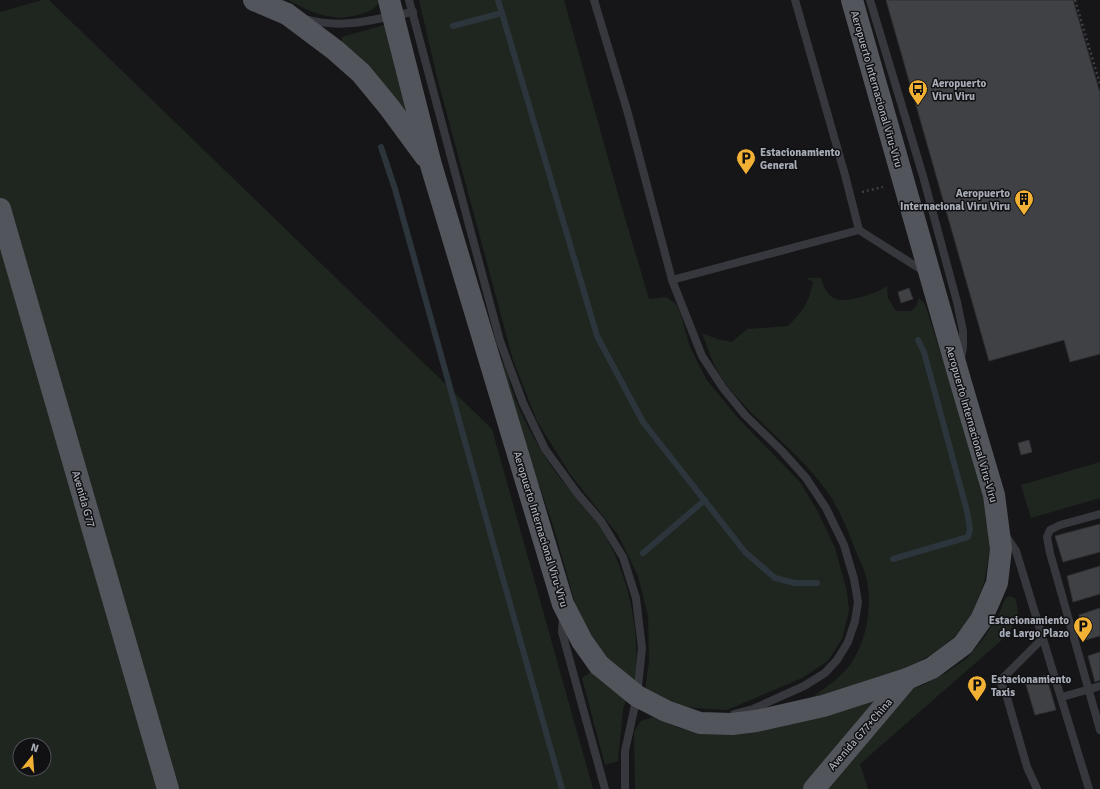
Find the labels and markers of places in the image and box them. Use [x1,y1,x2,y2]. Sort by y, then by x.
place label: Aeropuerto Viru Viru [932,77,987,103]
bus stop icon: Aeropuerto Viru Viru [907,78,929,106]
place label: Estacionamiento General [760,146,841,172]
parking icon: Estacionamiento General [735,147,757,175]
place label: Aeropuerto Internacional Viru Viru [900,187,1010,213]
building icon: Aeropuerto Internacional Viru Viru [1013,188,1035,216]
place label: Estacionamiento de Largo Plazo [989,614,1069,640]
parking icon: Estacionamiento de Largo Plazo [1072,615,1094,643]
place label: Estacionamiento Taxis [991,673,1072,699]
parking icon: Estacionamiento Taxis [966,674,988,702]

